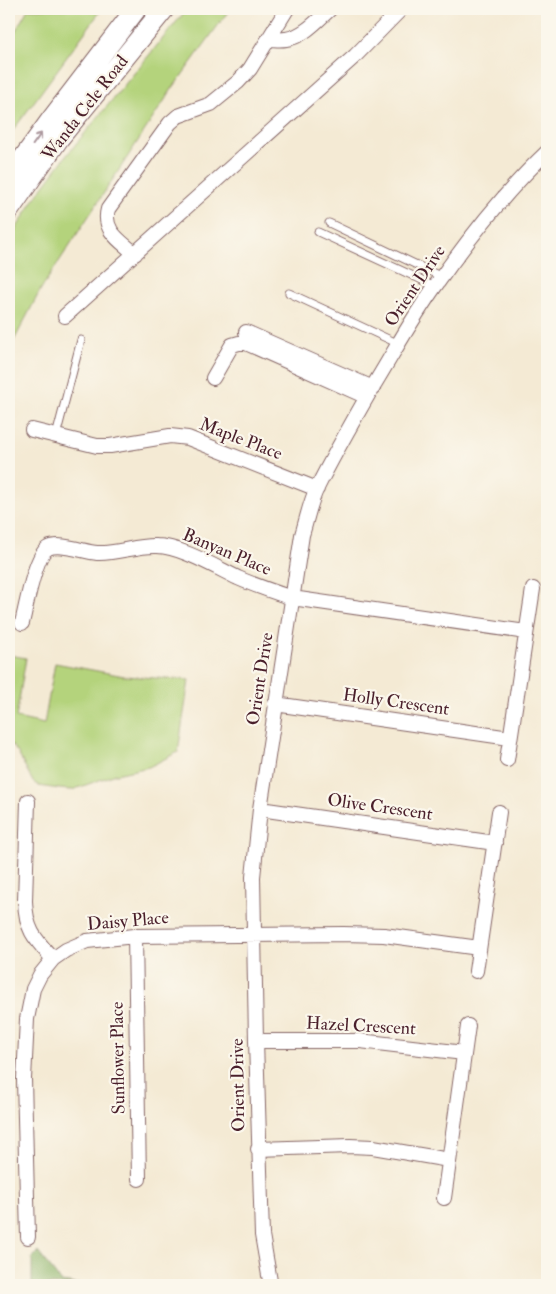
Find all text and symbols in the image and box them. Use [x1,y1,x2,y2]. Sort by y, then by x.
street label: Wanda Cele Road [36,51,133,166]
one-way arrow [32,132,42,146]
street label: Orient Drive [379,240,451,331]
street label: Maple Place [196,413,286,465]
street label: Banyan Place [179,523,275,581]
street label: Orient Drive [241,631,279,727]
street label: Holly Crescent [341,683,451,721]
street label: Olive Crescent [326,788,434,826]
street label: Daisy Place [86,906,170,936]
street label: Sunflower Place [106,1001,130,1115]
street label: Hazel Crescent [306,1012,417,1040]
street label: Orient Drive [226,1038,250,1132]

